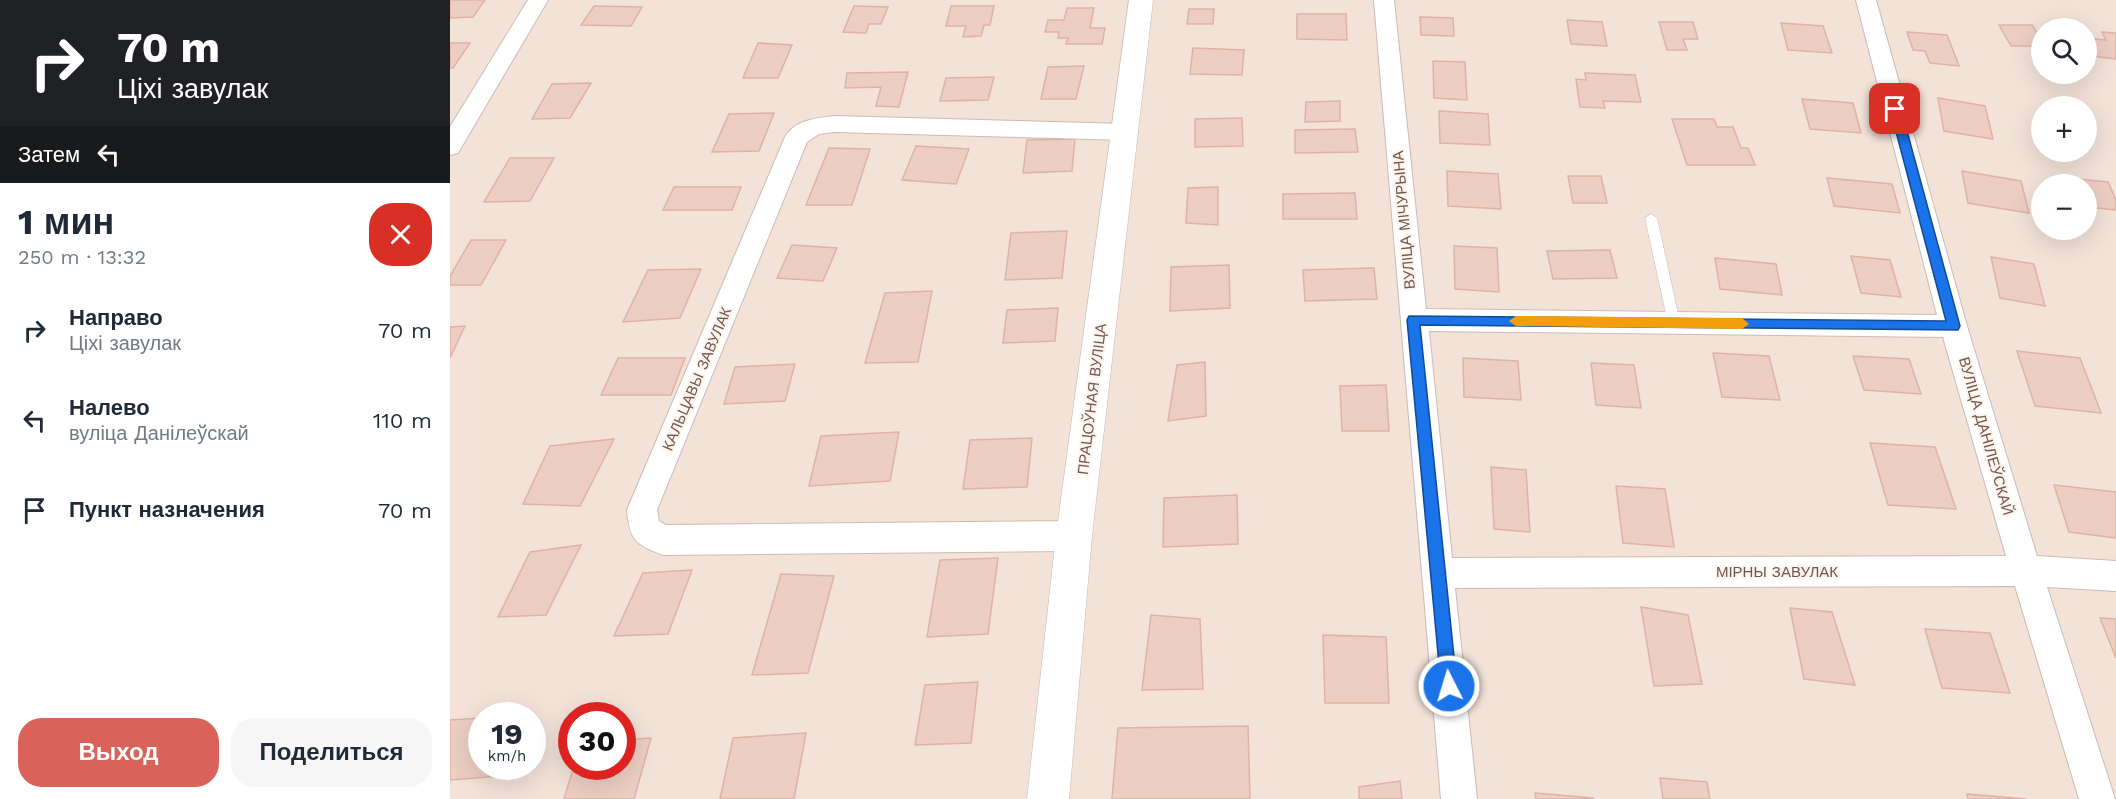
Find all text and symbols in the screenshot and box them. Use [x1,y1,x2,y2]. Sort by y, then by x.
map controls [2031,18,2097,240]
button: search [2031,18,2097,84]
text: 70 m [117,23,220,72]
icon: right [18,24,96,102]
text: Ціхі завулак [117,73,268,105]
pin [1869,83,1920,134]
icon: arrive [1878,92,1911,125]
button: + [2031,96,2097,162]
icon: left [92,138,125,171]
text: Затем [18,142,80,167]
street label: ВУЛІЦА МІЧУРЫНА [1389,150,1419,290]
button: − [2031,174,2097,240]
text: 1 мин [18,201,114,243]
button: close [369,203,432,266]
text: 250 m · 13:32 [18,245,146,269]
street label: КАЛЬЦАВЫ ЗАВУЛАК [659,304,736,454]
text: Направо [69,305,163,330]
icon: right [18,314,51,347]
text: 70 m [378,318,432,343]
street label: ПРАЦОЎНАЯ ВУЛІЦА [1074,322,1110,476]
text: Ціхі завулак [69,331,181,355]
street label: ВУЛІЦА ДАНІЛЕЎСКАЙ [1955,355,2017,517]
text: Налево [69,395,150,420]
icon: left [18,404,51,437]
text: 110 m [373,408,432,433]
text: вуліца Данілеўскай [69,421,249,445]
icon: arrive [18,494,51,527]
text: Пункт назначения [69,497,265,522]
text: 70 m [378,498,432,523]
street label: МІРНЫ ЗАВУЛАК [1716,563,1838,581]
position arrow [1417,654,1481,718]
speed limit sign: 30 [558,702,636,780]
text: 19 [491,716,523,751]
button: Выход [18,718,219,787]
button: Поделиться [231,718,432,787]
text: km/h [488,747,526,765]

